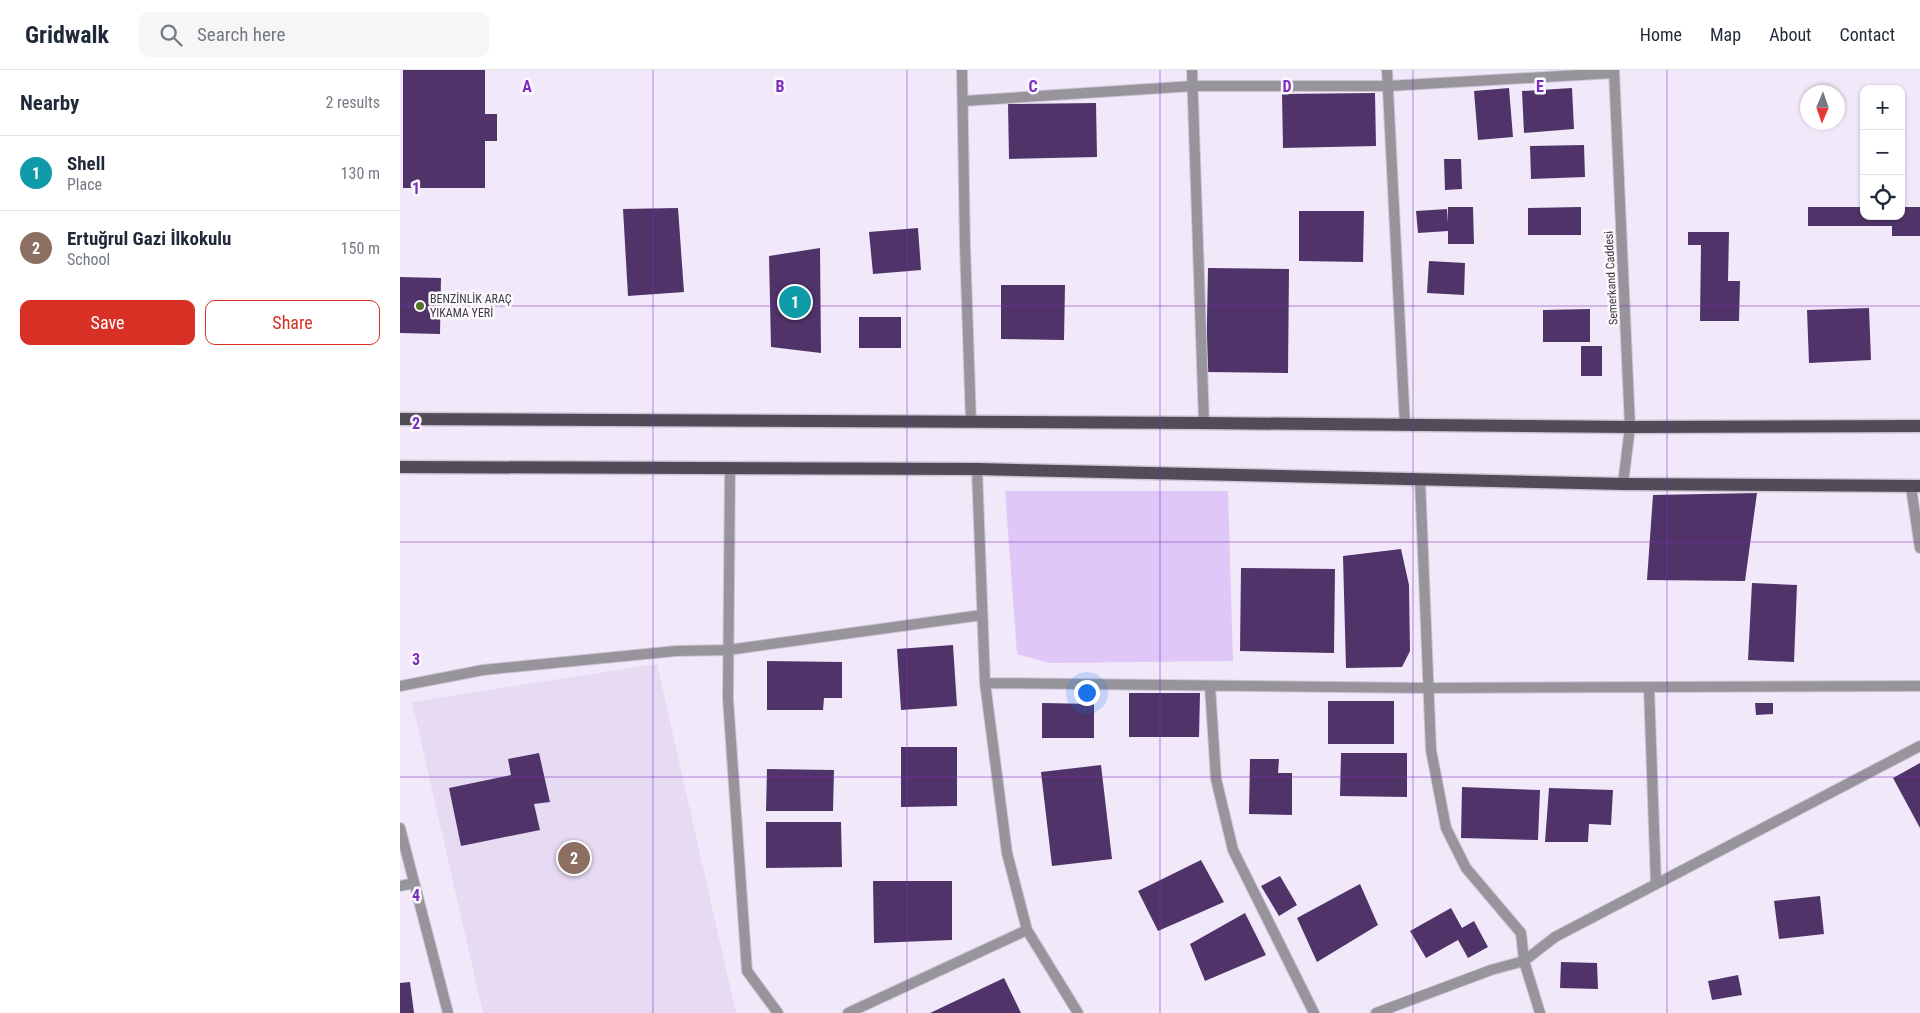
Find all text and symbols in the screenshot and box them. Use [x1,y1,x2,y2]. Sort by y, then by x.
search box [139,12,489,57]
text: Gridwalk [25,21,109,49]
icon: search [157,21,185,49]
text: Search here [197,23,285,46]
text: Home [1640,24,1682,45]
text: Map [1710,24,1741,45]
text: About [1769,24,1811,45]
text: Contact [1839,24,1895,45]
text: A [522,77,532,96]
text: B [776,77,785,96]
text: C [1028,77,1038,96]
text: D [1282,77,1292,96]
text: E [1536,77,1544,96]
north arrow [1800,85,1845,130]
map controls [1860,85,1905,220]
button: + [1860,85,1905,130]
text: Nearby [20,91,79,115]
text: 2 results [325,93,380,112]
button: − [1860,130,1905,175]
text: Shell [67,152,105,175]
text: 1 [32,164,40,183]
text: 130 m [341,164,380,183]
text: Place [67,175,102,194]
button: locate [1860,175,1905,220]
text: 1 [412,179,420,198]
text: Ertuğrul Gazi İlkokulu [67,227,231,250]
street label: Semerkand Caddesi [1602,231,1620,325]
text: 2 [32,239,40,258]
text: 150 m [341,239,380,258]
text: School [67,250,110,269]
pin: 1 [779,283,811,321]
place label: BENZİNLİK ARAÇ YIKAMA YERİ [430,291,512,320]
button: Save [20,300,195,345]
button: Share [205,300,380,345]
marker: BENZİNLİK ARAÇ YIKAMA YERİ [414,300,426,312]
text: 2 [412,414,420,433]
text: 3 [412,650,420,669]
your location [1074,680,1100,706]
pin: 2 [558,839,590,877]
text: 4 [412,886,420,905]

